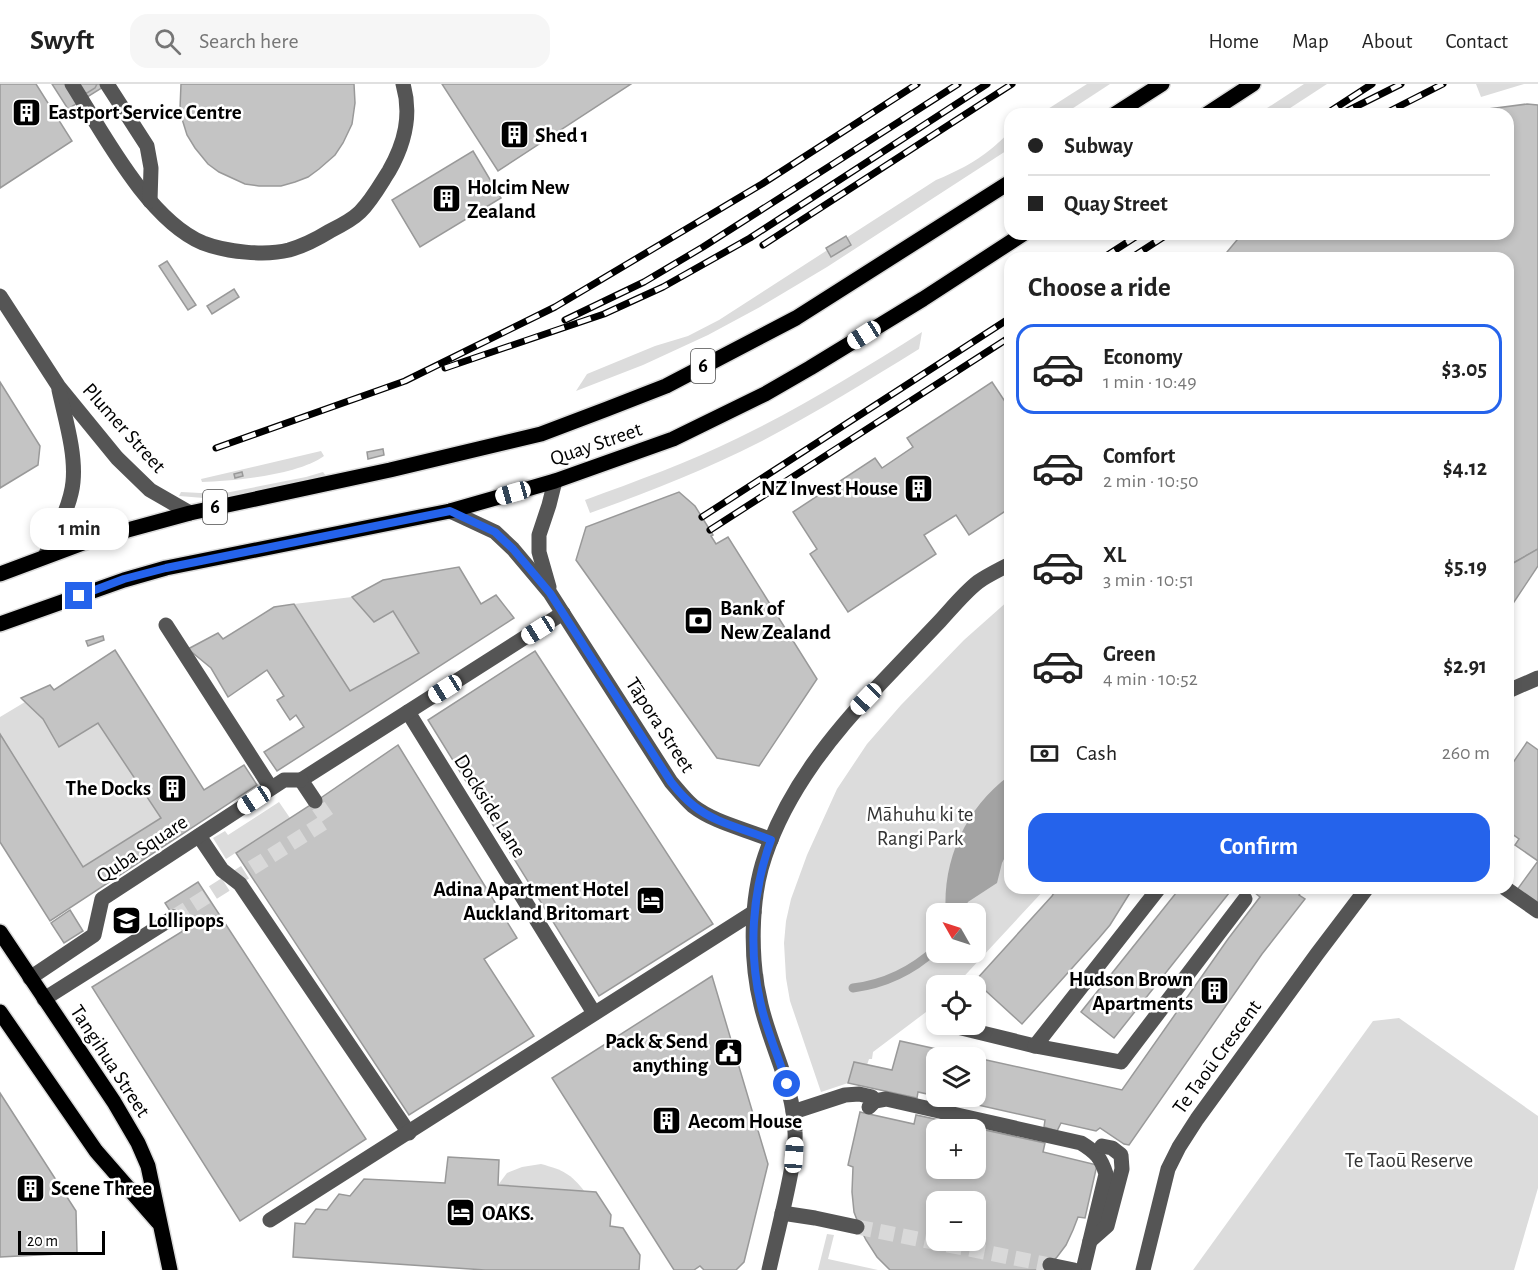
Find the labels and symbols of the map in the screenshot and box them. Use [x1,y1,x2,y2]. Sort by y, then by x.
building icon: Eastport Service Centre [11,96,43,128]
place label: Eastport Service Centre [48,102,242,123]
building icon: Shed 1 [498,119,530,151]
place label: Shed 1 [535,125,588,146]
place label: Holcim New Zealand [467,177,570,222]
building icon: Holcim New Zealand [430,183,462,215]
car [844,318,884,352]
road number: 6 [691,349,715,383]
street label: Plumer Street [78,379,170,477]
street label: Quay Street [547,418,645,469]
building icon: NZ Invest House [903,472,935,504]
place label: NZ Invest House [761,478,898,499]
car [493,479,533,507]
road number: 6 [203,490,227,524]
callout: 1 min [29,509,128,551]
route end [65,582,92,609]
place label: Bank of New Zealand [720,598,831,643]
bank icon: Bank of New Zealand [683,604,715,636]
car [518,613,558,647]
car [425,672,465,706]
street label: Tāpora Street [622,674,699,776]
car [847,680,885,718]
street label: Dockside Lane [450,751,530,861]
building icon: The Docks [156,772,188,804]
place label: The Docks [66,778,151,799]
car [234,783,274,817]
park label: Māhuhu ki te Rangi Park [867,804,974,849]
street label: Quba Square [93,811,191,887]
place label: Adina Apartment Hotel Auckland Britomart [433,879,629,924]
hotel icon: Adina Apartment Hotel Auckland Britomart [634,885,666,917]
north arrow [926,903,986,963]
school or university icon: Lollipops [111,904,143,936]
place label: Lollipops [148,910,224,931]
place label: Hudson Brown Apartments [1069,969,1193,1014]
building icon: Hudson Brown Apartments [1198,975,1230,1007]
street label: Te Taoū Crescent [1169,996,1265,1118]
street label: Tangihua Street [66,1001,154,1121]
place label: Pack & Send anything [605,1031,708,1076]
public building icon: Pack & Send anything [713,1037,745,1069]
route start [773,1070,800,1097]
building icon: Aecom House [651,1105,683,1137]
place label: Aecom House [688,1111,802,1132]
car [784,1136,804,1174]
park label: Te Taoū Reserve [1345,1150,1473,1171]
building icon: Scene Three [14,1172,46,1204]
place label: Scene Three [51,1178,152,1199]
hotel icon: OAKS. [445,1197,477,1229]
place label: OAKS. [482,1203,534,1224]
scale bar [18,1228,105,1256]

